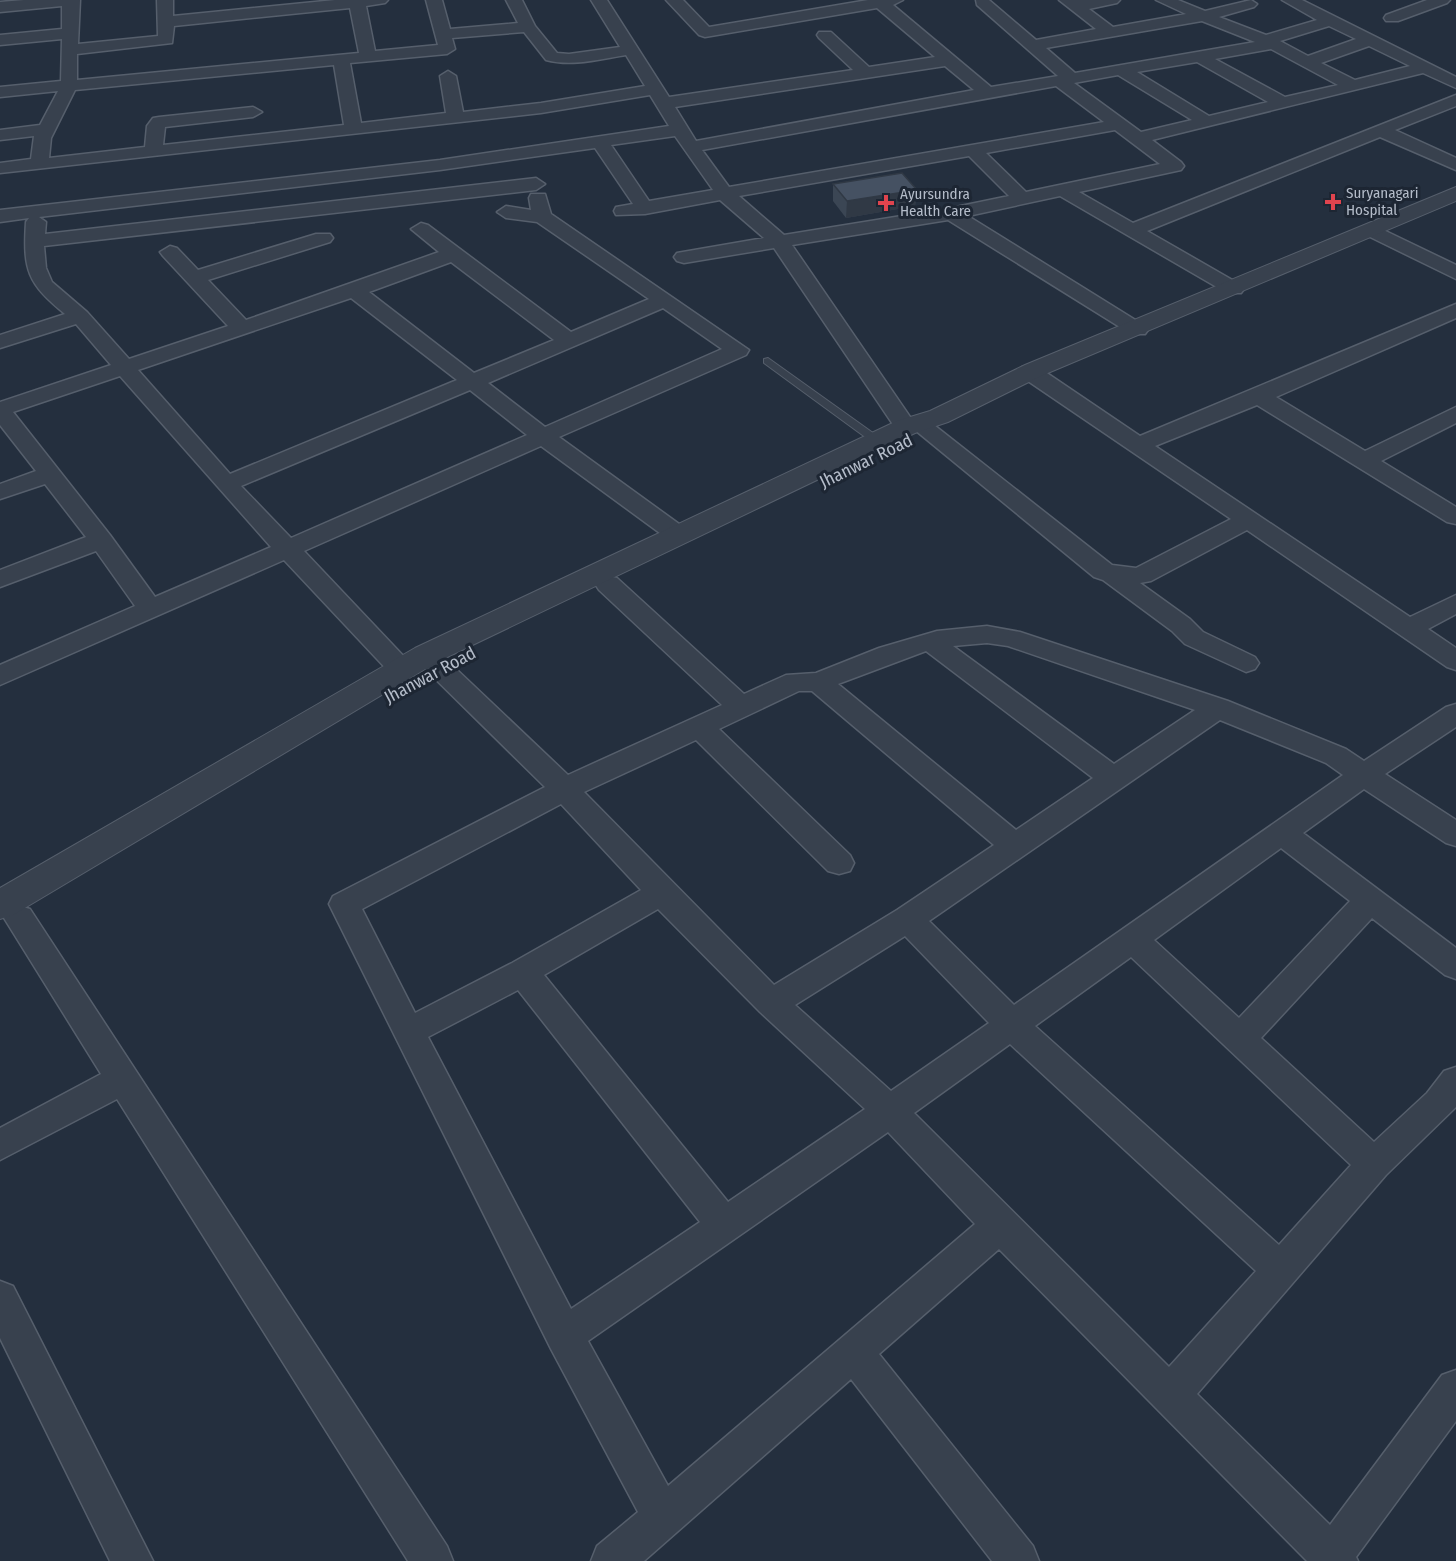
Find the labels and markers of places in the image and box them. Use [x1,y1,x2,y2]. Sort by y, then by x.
place label: Suryanagari Hospital [1346,184,1419,219]
place label: Ayursundra Health Care [900,185,971,220]
marker: Suryanagari Hospital [1324,193,1342,211]
marker: Ayursundra Health Care [877,194,895,212]

